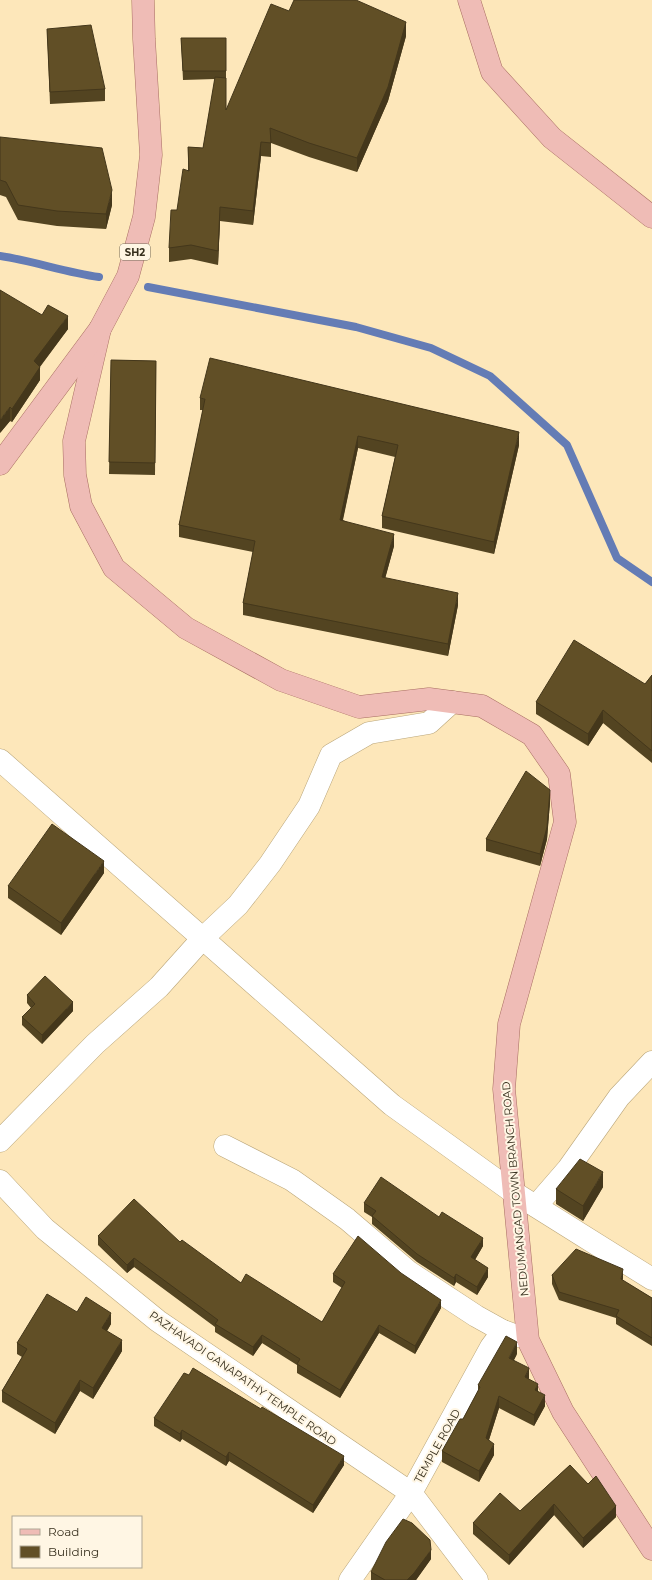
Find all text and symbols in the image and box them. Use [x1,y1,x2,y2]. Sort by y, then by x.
road number: SH2 [120,244,150,260]
street label: NEDUMANGAD TOWN BRANCH ROAD [499,1081,531,1297]
street label: PAZHAVADI GANAPATHY TEMPLE ROAD [147,1308,339,1448]
street label: TEMPLE ROAD [411,1406,463,1486]
legend [12,1516,142,1568]
text: Road [48,1524,79,1539]
text: Building [48,1544,99,1559]

